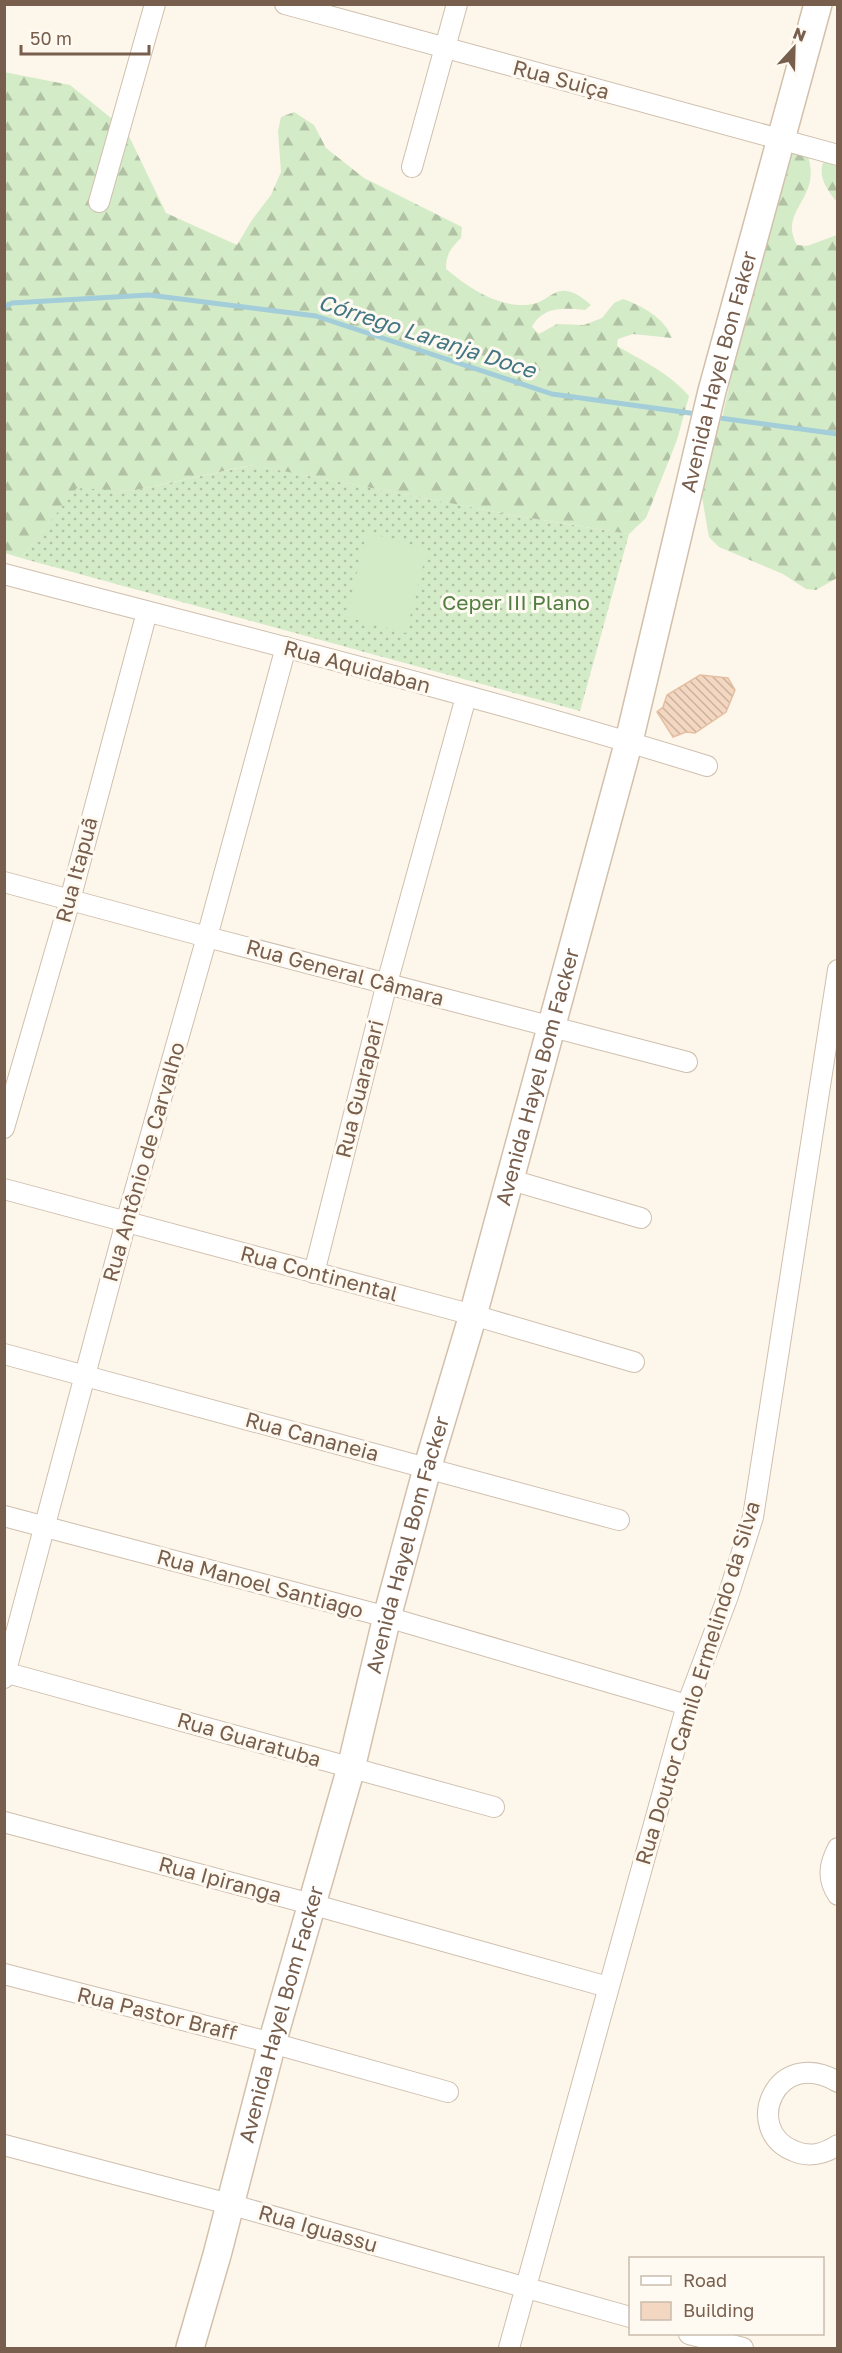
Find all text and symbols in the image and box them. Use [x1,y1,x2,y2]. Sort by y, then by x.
scale bar [21,18,148,56]
north arrow [764,18,824,78]
text: N [790,23,809,46]
text: 50 m [30,27,72,49]
street label: Rua Suiça [510,54,612,104]
street label: Avenida Hayel Bon Faker [674,248,762,495]
water label: Córrego Laranja Doce [315,288,541,384]
park label: Ceper III Plano [442,589,590,615]
street label: Rua Aquidaban [281,634,434,698]
street label: Rua Itapuã [49,814,103,925]
street label: Rua General Câmara [243,933,447,1011]
street label: Avenida Hayel Bom Facker [489,945,584,1208]
street label: Rua Guarapari [329,1017,389,1161]
street label: Rua Antônio de Carvalho [96,1039,190,1285]
street label: Rua Continental [238,1240,401,1307]
street label: Rua Cananeia [243,1406,382,1466]
street label: Avenida Hayel Bom Facker [360,1413,454,1676]
street label: Rua Doutor Camilo Ermelindo da Silva [629,1498,765,1868]
street label: Rua Manoel Santiago [154,1543,366,1623]
street label: Rua Guaratuba [174,1706,324,1772]
street label: Rua Ipiranga [156,1850,285,1908]
street label: Avenida Hayel Bom Facker [233,1882,329,2145]
street label: Rua Pastor Braff [74,1981,240,2046]
street label: Rua Iguassu [256,2199,381,2257]
legend [629,2257,824,2335]
text: Road [683,2269,727,2291]
text: Building [683,2299,754,2321]

